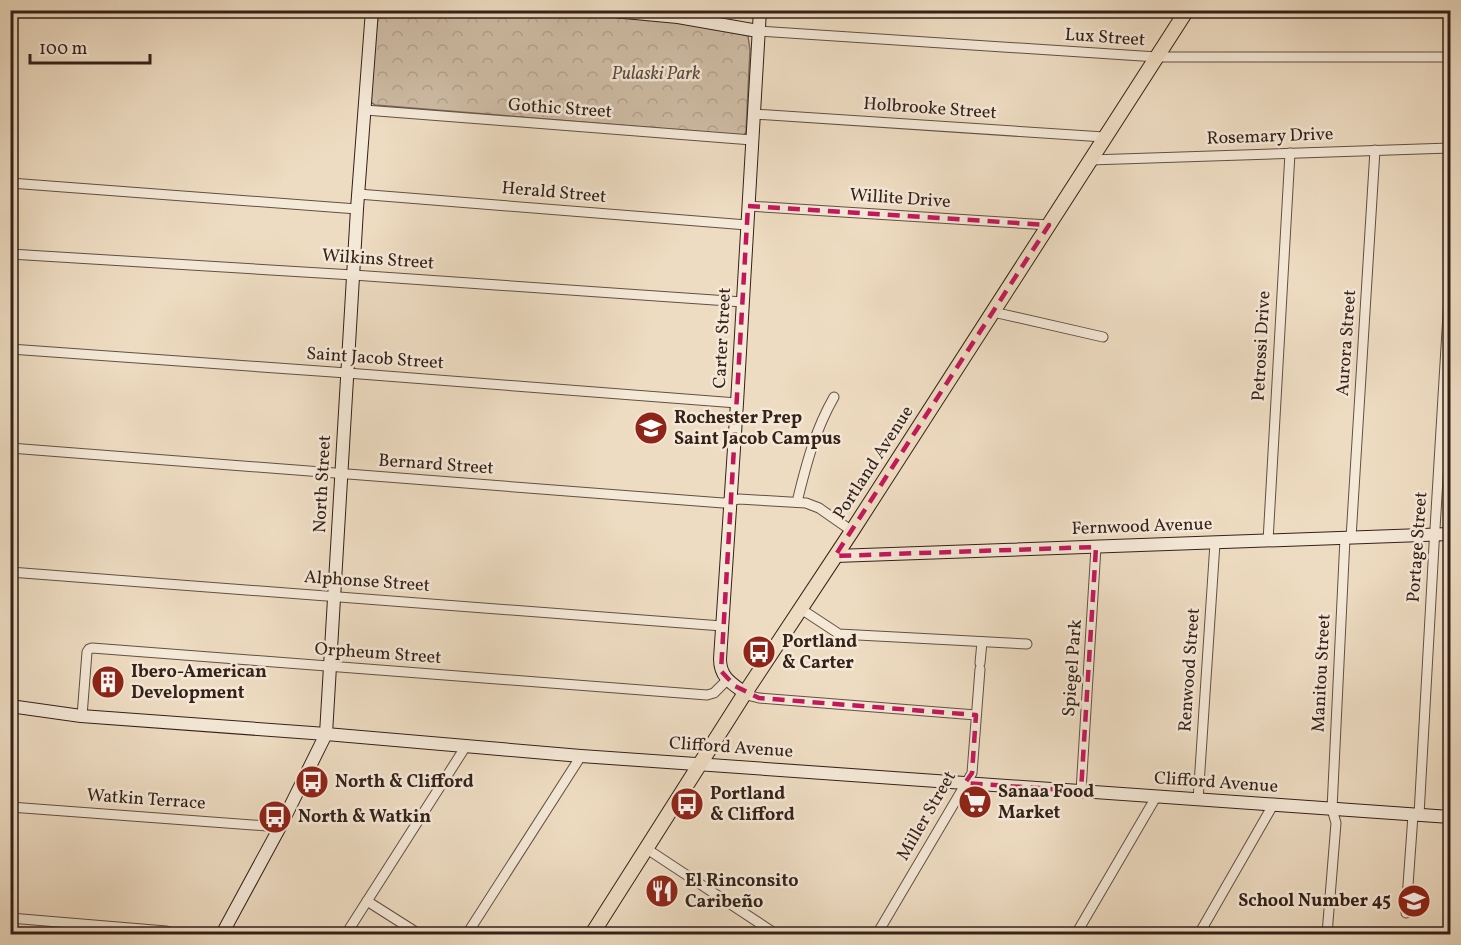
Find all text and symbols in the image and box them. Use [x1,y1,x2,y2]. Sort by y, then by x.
street label: Lux Street [1064,23,1146,53]
scale bar [30,27,150,65]
text: 100 m [39,37,88,62]
park label: Pulaski Park [612,62,700,87]
street label: Holbrooke Street [863,92,997,126]
street label: Gothic Street [507,93,613,125]
street label: Rosemary Drive [1206,122,1334,152]
street label: Herald Street [501,176,607,210]
street label: Willite Drive [849,183,951,215]
street label: Wilkins Street [321,244,435,276]
street label: Carter Street [708,287,738,389]
street label: Aurora Street [1331,289,1363,397]
street label: Petrossi Drive [1247,290,1277,402]
street label: Saint Jacob Street [305,342,445,376]
street label: Portland Avenue [828,401,920,525]
place label: Rochester Prep Saint Jacob Campus [674,406,841,452]
school or university icon: Rochester Prep Saint Jacob Campus [633,410,669,446]
street label: North Street [308,434,338,534]
street label: Bernard Street [378,449,494,481]
street label: Portage Street [1402,491,1434,603]
street label: Fernwood Avenue [1071,512,1213,542]
street label: Alphonse Street [303,565,431,599]
street label: Renwood Street [1173,607,1207,733]
street label: Manitou Street [1306,613,1338,733]
street label: Spiegel Park [1057,618,1089,718]
place label: Portland & Carter [782,630,857,676]
bus stop icon: Portland & Carter [741,634,777,670]
street label: Orpheum Street [314,637,442,671]
place label: Ibero-American Development [131,660,267,706]
building icon: Ibero-American Development [90,664,126,700]
street label: Clifford Avenue [668,731,794,765]
bus stop icon: North & Clifford [294,764,330,800]
street label: Clifford Avenue [1153,766,1279,800]
street label: Miller Street [891,767,963,865]
place label: North & Clifford [335,770,474,795]
place label: Sanaa Food Market [998,780,1094,826]
place label: Portland & Clifford [710,782,795,828]
street label: Watkin Terrace [86,783,206,817]
supermarket icon: Sanaa Food Market [957,784,993,820]
bus stop icon: Portland & Clifford [669,786,705,822]
bus stop icon: North & Watkin [257,799,293,835]
place label: North & Watkin [298,805,431,830]
place label: El Rinconsito Caribeño [685,869,798,915]
restaurant icon: El Rinconsito Caribeño [644,873,680,909]
school or university icon: School Number 45 [1396,883,1432,919]
place label: School Number 45 [1238,889,1391,914]

